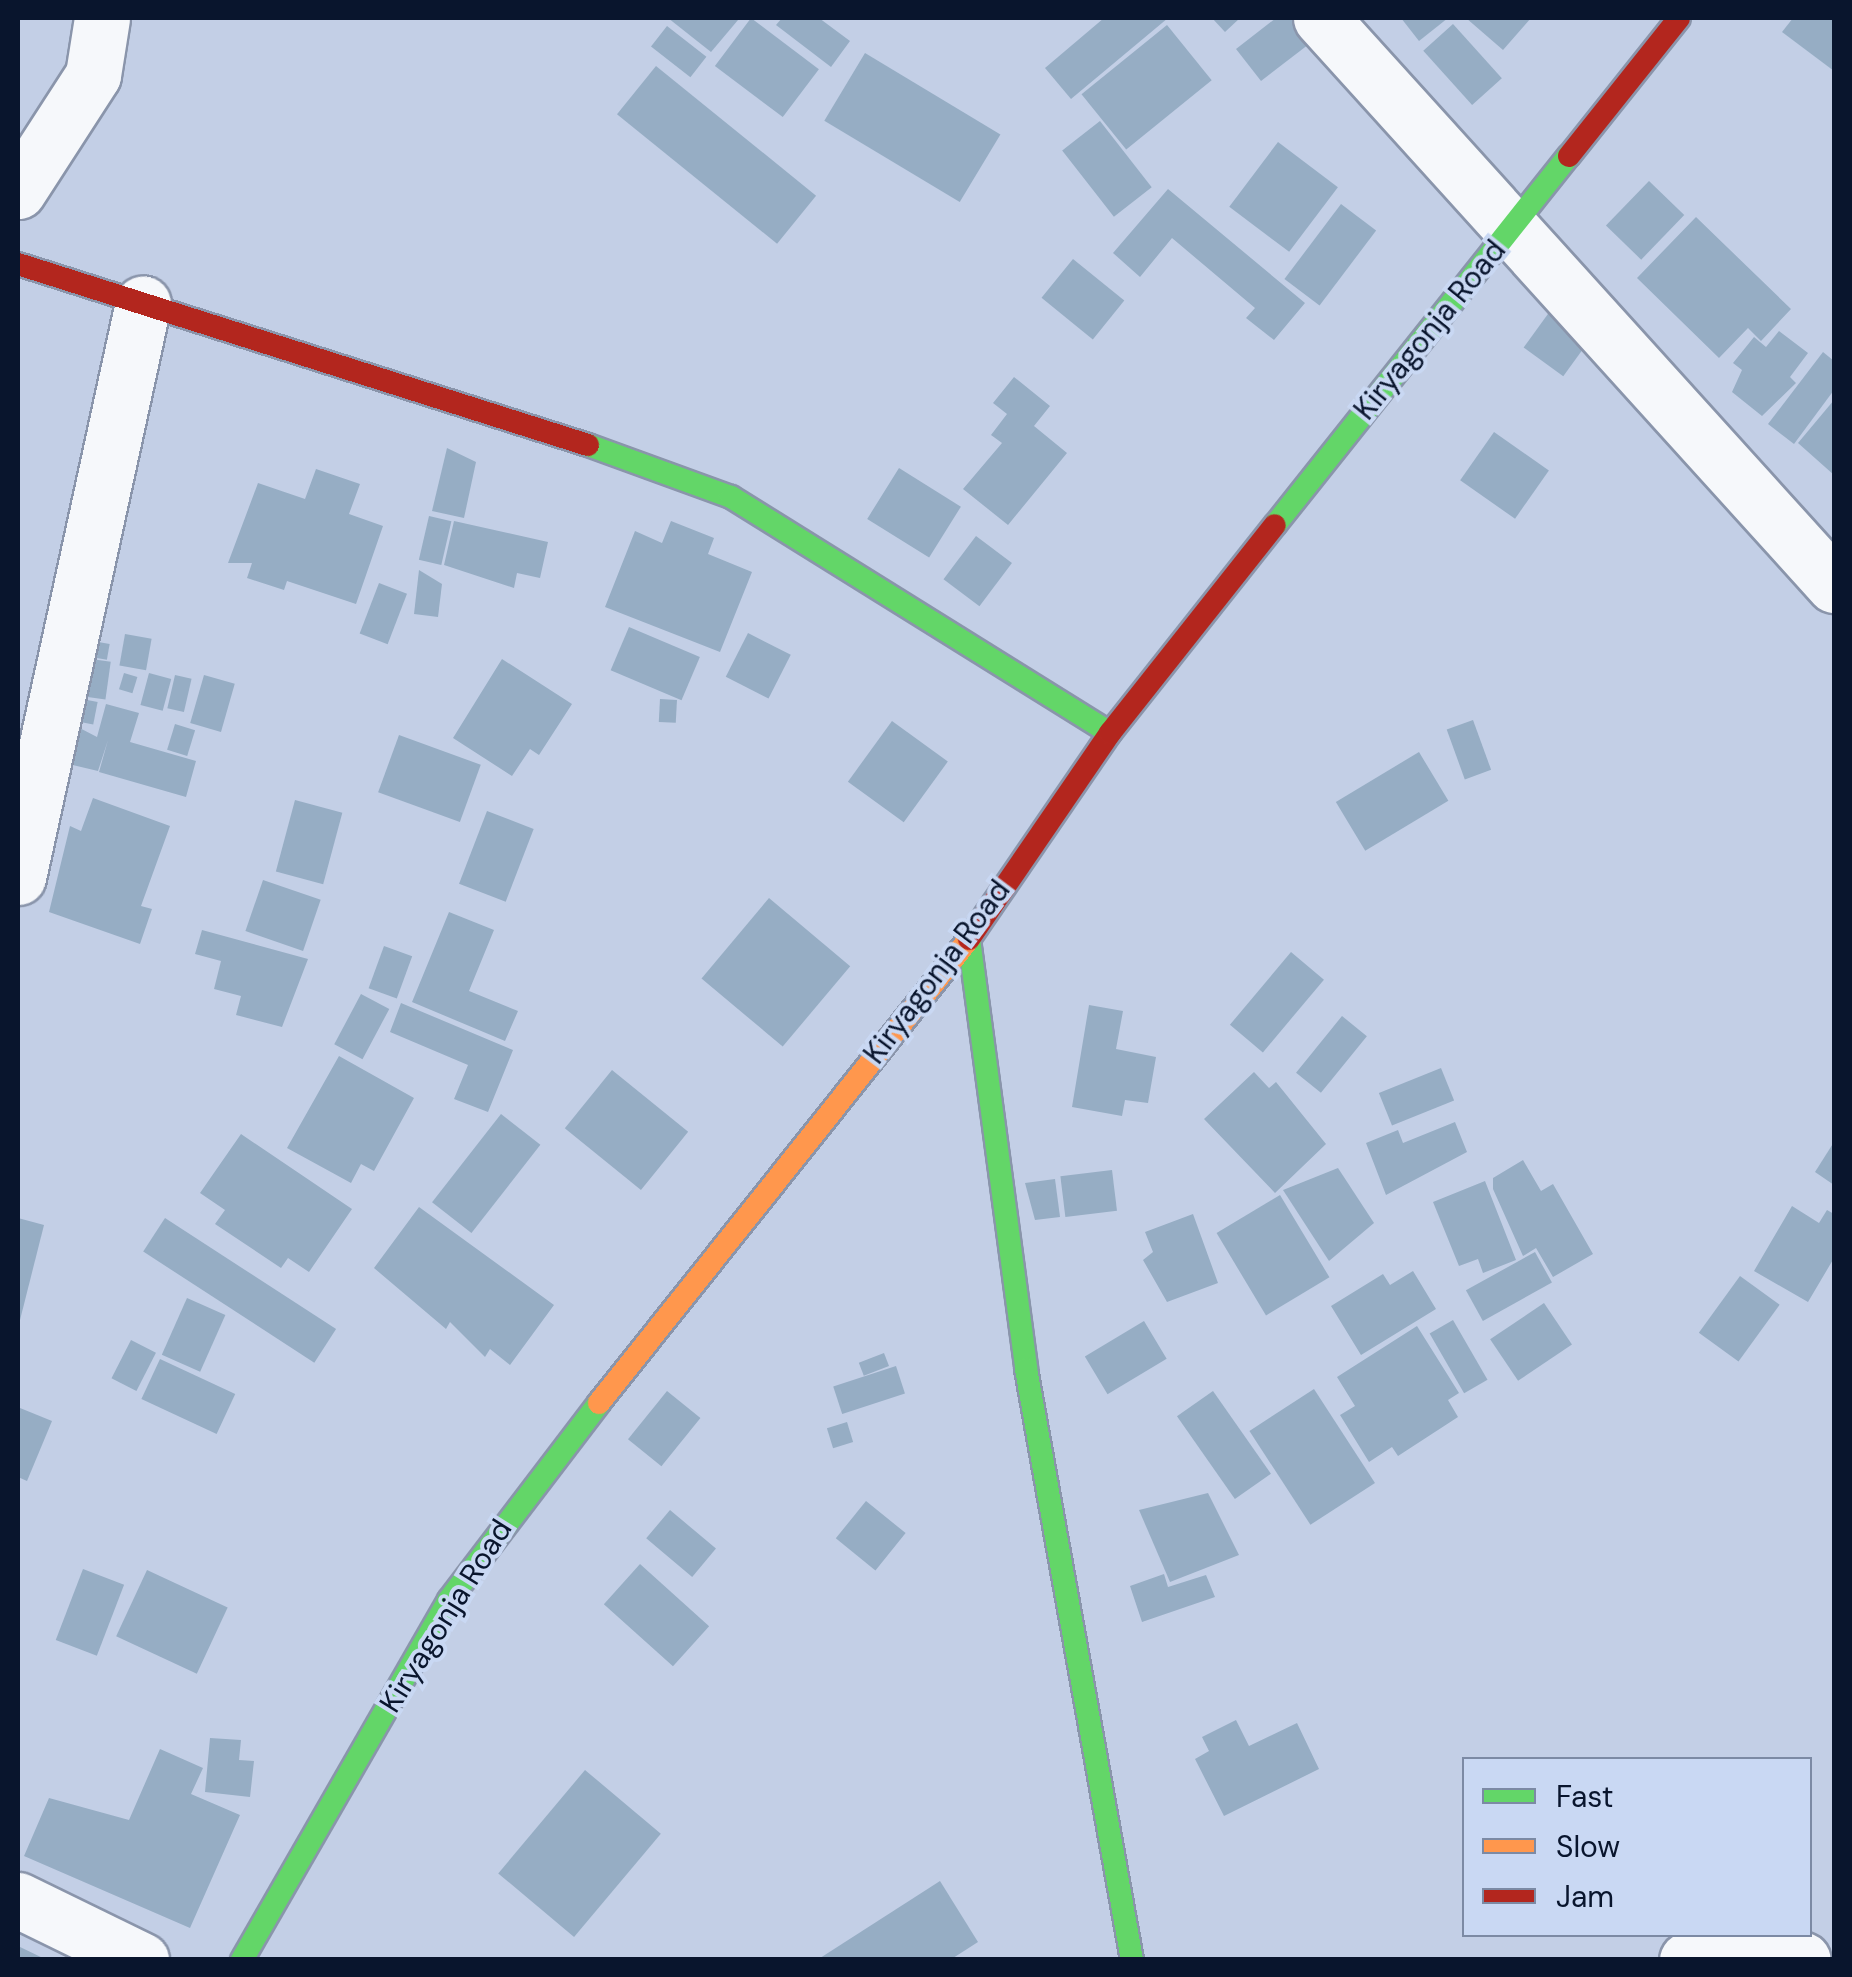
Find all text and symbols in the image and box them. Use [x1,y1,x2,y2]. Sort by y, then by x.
street label: Kiryagonja Road [1347,233,1513,427]
street label: Kiryagonja Road [856,873,1018,1071]
street label: Kiryagonja Road [372,1513,520,1719]
legend [1462,1757,1812,1937]
text: Fast [1556,1777,1614,1816]
text: Slow [1556,1827,1620,1866]
text: Jam [1556,1877,1614,1916]

